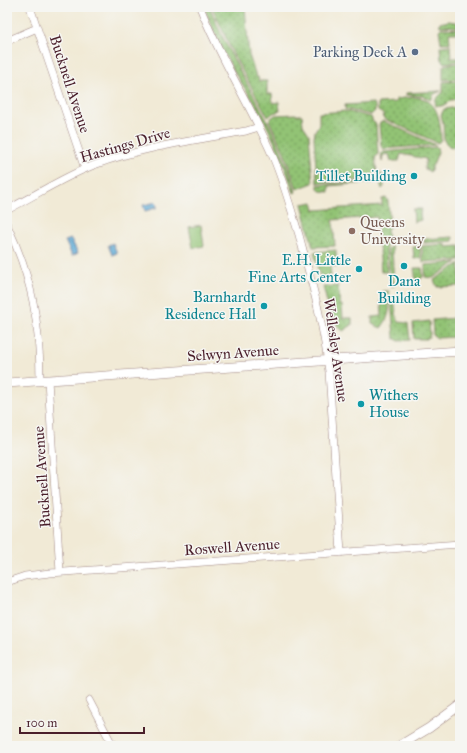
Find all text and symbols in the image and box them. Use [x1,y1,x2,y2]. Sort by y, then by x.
street label: Bucknell Avenue [46,33,94,135]
place label: Parking Deck A [313,43,407,61]
marker: Parking Deck A [410,47,420,57]
street label: Hastings Drive [78,124,172,166]
place label: Tillet Building [316,167,407,185]
marker: Tillet Building [409,171,419,181]
place label: Queens University [360,213,425,248]
marker: Queens University [347,226,357,236]
place label: E.H. Little Fine Arts Center [248,251,351,286]
marker: Dana Building [399,261,409,271]
marker: E.H. Little Fine Arts Center [354,264,364,274]
place label: Dana Building [378,272,431,307]
place label: Barnhardt Residence Hall [165,288,257,323]
street label: Wellesley Avenue [320,297,352,403]
marker: Barnhardt Residence Hall [259,301,269,311]
street label: Selwyn Avenue [186,341,280,365]
place label: Withers House [369,386,418,421]
marker: Withers House [356,399,366,409]
street label: Bucknell Avenue [29,426,55,528]
street label: Roswell Avenue [184,535,280,559]
scale bar [20,709,144,735]
text: 100 m [26,716,57,730]

